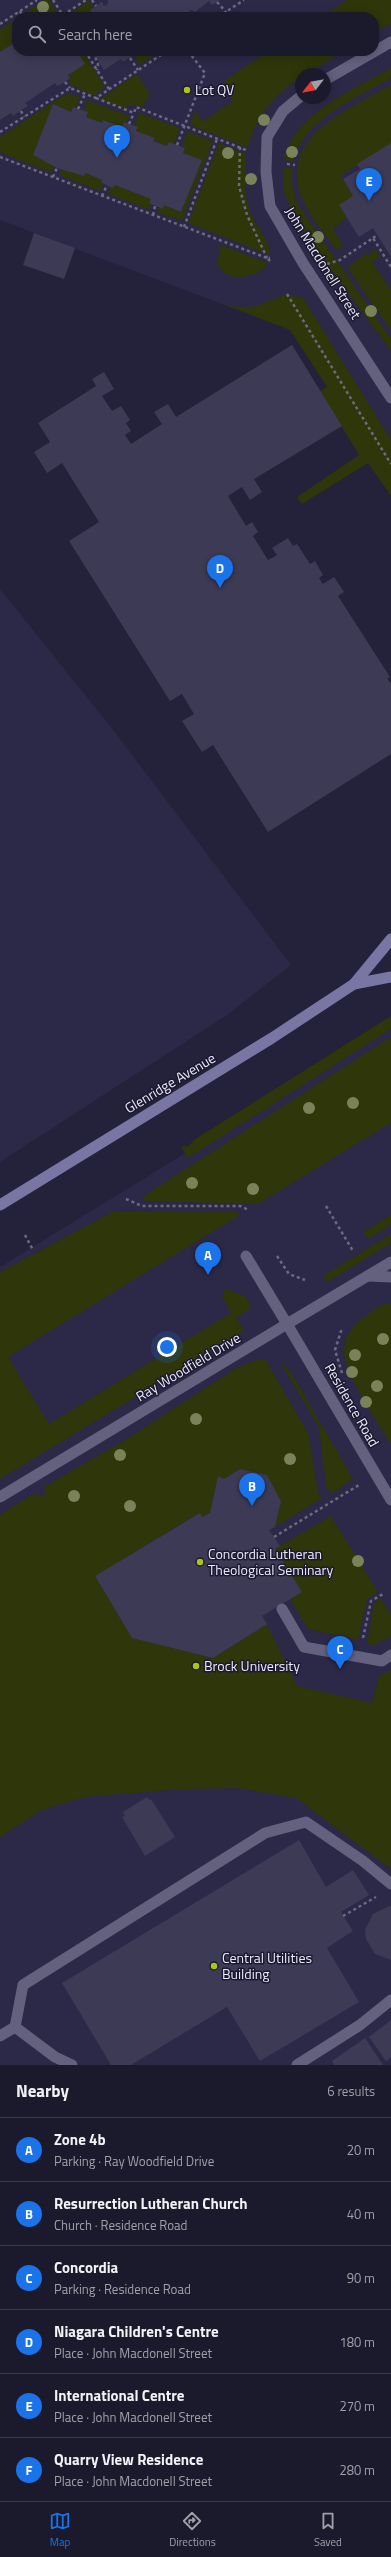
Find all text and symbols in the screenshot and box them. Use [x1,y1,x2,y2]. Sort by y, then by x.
search box [12,12,379,56]
icon: search [26,23,48,45]
text: Search here [58,23,132,46]
north arrow [295,68,331,104]
place label: Lot QV [195,79,234,100]
marker: Lot QV [182,85,192,95]
pin: F [104,125,130,158]
pin: E [356,168,382,201]
street label: John Macdonell Street [280,202,367,323]
pin: D [207,555,233,588]
street label: Glenridge Avenue [120,1047,219,1118]
pin: A [195,1242,221,1275]
street label: Ray Woodfield Drive [131,1327,244,1406]
your location [157,1337,177,1357]
street label: Residence Road [320,1359,385,1451]
pin: B [239,1473,265,1506]
place label: Concordia Lutheran Theological Seminary [208,1543,333,1580]
marker: Concordia Lutheran Theological Seminary [195,1557,205,1567]
pin: C [327,1636,353,1669]
place label: Brock University [204,1655,300,1676]
marker: Brock University [191,1661,201,1671]
place label: Central Utilities Building [222,1947,312,1984]
marker: Central Utilities Building [209,1961,219,1971]
text: Nearby [16,2078,69,2104]
text: 6 results [327,2081,375,2101]
text: Zone 4b [54,2128,106,2151]
text: A [25,2140,33,2160]
text: 20 m [347,2140,375,2160]
text: Parking · Ray Woodfield Drive [54,2151,214,2171]
text: Resurrection Lutheran Church [54,2192,248,2215]
text: B [25,2204,33,2224]
text: 40 m [347,2204,375,2224]
text: Church · Residence Road [54,2215,187,2235]
text: Concordia [54,2256,118,2279]
text: C [25,2268,33,2288]
text: 90 m [347,2268,375,2288]
text: Parking · Residence Road [54,2279,191,2299]
text: Niagara Children's Centre [54,2320,219,2343]
text: D [25,2332,33,2352]
text: 180 m [339,2332,375,2352]
text: Place · John Macdonell Street [54,2343,212,2363]
text: International Centre [54,2384,185,2407]
text: E [25,2396,33,2416]
text: 270 m [339,2396,375,2416]
text: Place · John Macdonell Street [54,2407,212,2427]
text: Quarry View Residence [54,2448,203,2471]
text: F [26,2460,32,2480]
text: 280 m [339,2460,375,2480]
text: Place · John Macdonell Street [54,2471,212,2491]
tab: Map [49,2510,71,2550]
tab: Directions [169,2510,216,2550]
tab: Saved [314,2510,342,2550]

